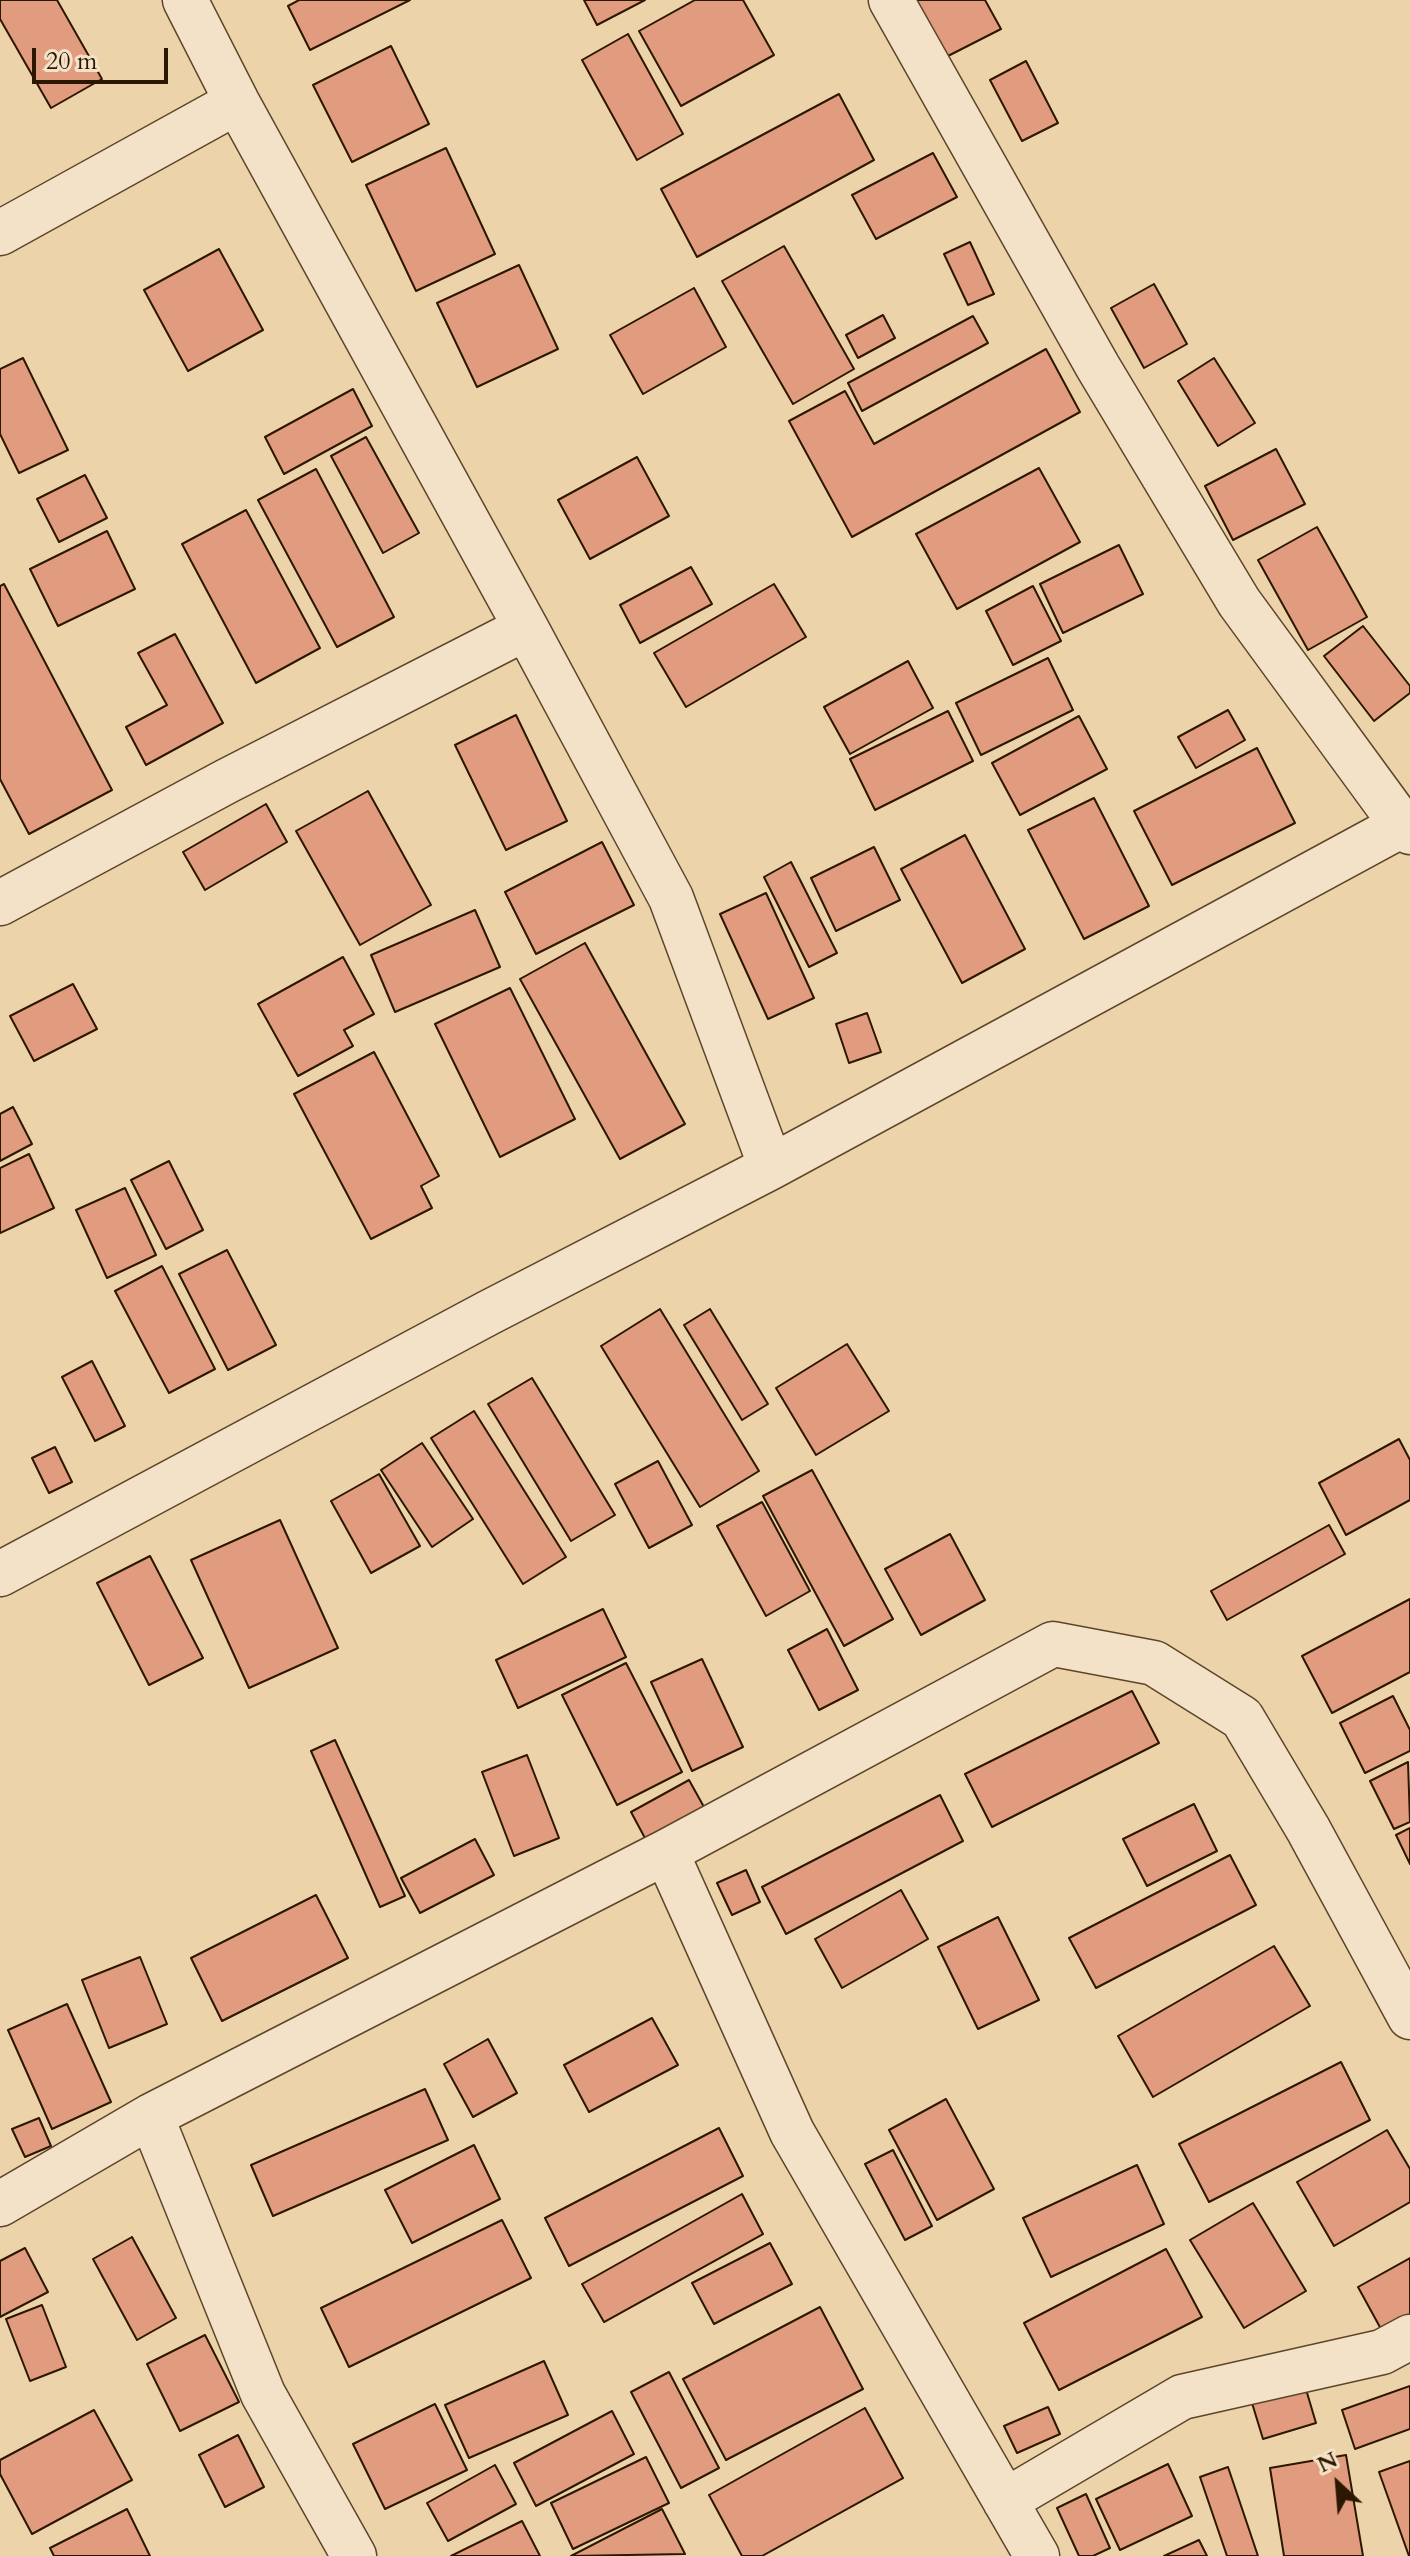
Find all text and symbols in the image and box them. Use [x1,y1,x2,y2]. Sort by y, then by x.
scale bar [36,32,172,82]
text: 20 m [46,45,97,78]
north arrow [1298,2444,1378,2524]
text: N [1312,2445,1343,2480]

